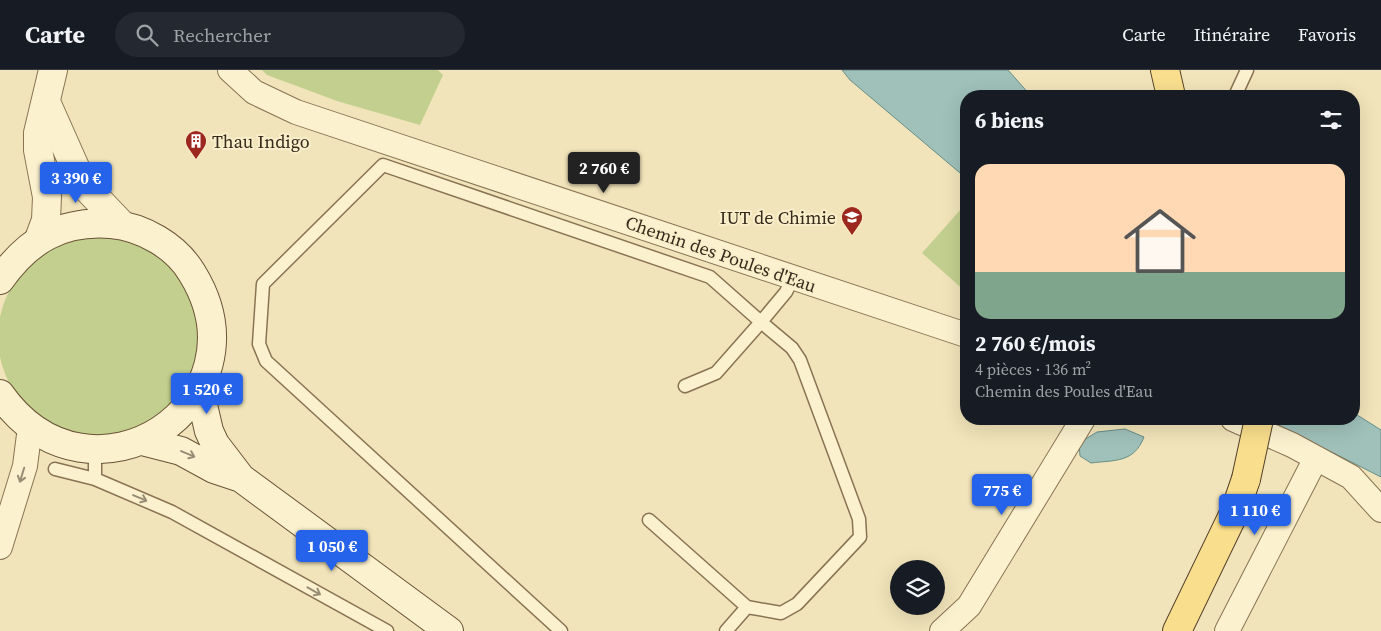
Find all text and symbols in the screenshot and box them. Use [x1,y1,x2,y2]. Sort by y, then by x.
search box [115,12,465,57]
text: Carte [25,18,85,51]
icon: search [133,21,161,49]
text: Rechercher [173,22,271,48]
text: Carte [1122,22,1166,47]
text: Itinéraire [1194,22,1270,47]
text: Favoris [1298,22,1356,47]
text: 6 biens [975,106,1044,135]
icon: filters [1317,106,1345,134]
building icon: Thau Indigo [184,129,208,160]
place label: Thau Indigo [212,129,310,154]
pin: 2 760 € [558,152,650,194]
text: 2 760 € [579,157,629,179]
pin: 3 390 € [30,162,122,204]
text: 3 390 € [51,167,101,189]
icon: home [1115,196,1205,286]
place label: IUT de Chimie [720,205,836,230]
school or university icon: IUT de Chimie [840,205,864,236]
street label: Chemin des Poules d'Eau [622,210,820,298]
text: 2 760 €/mois [975,329,1096,358]
text: 4 pièces · 136 m² [975,358,1091,380]
pin: 1 520 € [161,372,253,415]
text: 1 520 € [182,378,232,400]
text: Chemin des Poules d'Eau [975,380,1153,402]
one-way arrow [180,450,195,460]
one-way arrow [17,467,26,483]
pin: 775 € [967,474,1037,516]
text: 775 € [983,479,1021,501]
one-way arrow [132,494,147,504]
pin: 1 110 € [1209,494,1301,536]
text: 1 110 € [1230,499,1280,521]
pin: 1 050 € [286,530,378,572]
text: 1 050 € [307,535,357,557]
map controls [890,560,945,615]
button: layers [890,560,945,615]
one-way arrow [306,586,321,596]

